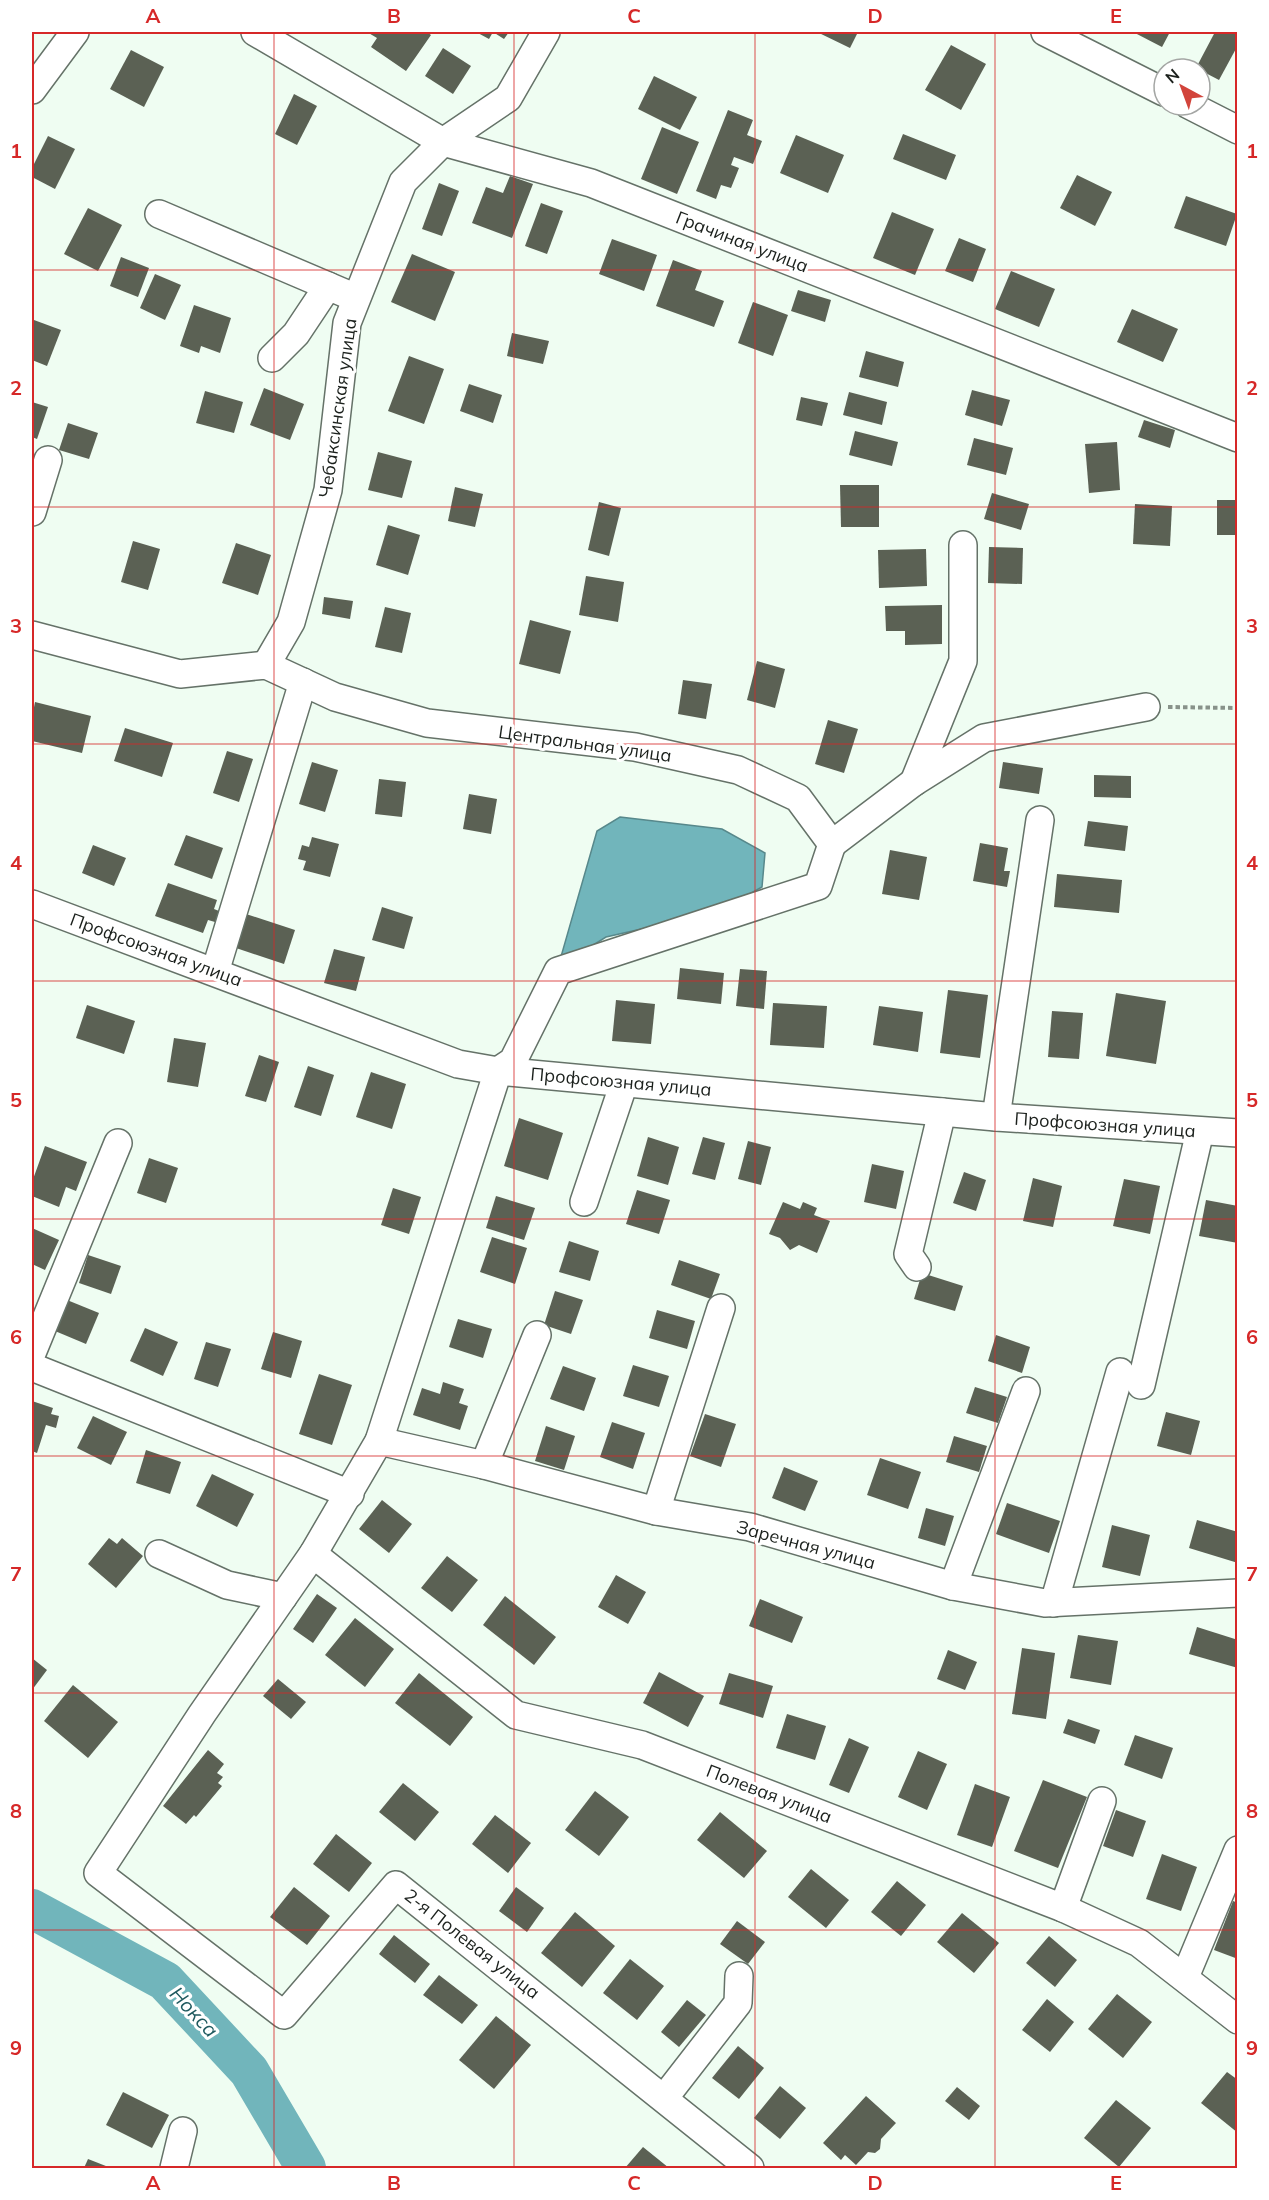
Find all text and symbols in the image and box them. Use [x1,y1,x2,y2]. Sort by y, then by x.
text: A [146,3,161,28]
text: B [387,3,401,28]
text: C [627,3,641,28]
text: D [867,3,883,28]
text: E [1110,3,1122,28]
north arrow [1152,57,1212,117]
text: N [1161,64,1183,87]
text: 1 [10,138,22,163]
text: 1 [1246,138,1258,163]
street label: Грачиная улица [673,206,812,277]
street label: Чебаксинская улица [314,317,361,499]
text: 2 [10,375,22,400]
text: 2 [1246,375,1258,400]
text: 3 [10,613,22,638]
text: 3 [1246,613,1258,638]
street label: Центральная улица [497,720,673,767]
text: 4 [10,850,22,875]
text: 4 [1246,850,1258,875]
street label: Профсоюзная улица [67,908,245,991]
street label: Профсоюзная улица [530,1062,712,1101]
text: 5 [10,1087,22,1112]
text: 5 [1246,1087,1258,1112]
street label: Профсоюзная улица [1014,1107,1196,1142]
text: 6 [10,1324,22,1349]
text: 6 [1246,1324,1258,1349]
street label: Заречная улица [734,1515,878,1574]
text: 7 [10,1561,22,1586]
text: 7 [1246,1561,1258,1586]
street label: Полевая улица [703,1759,835,1828]
text: 8 [10,1798,22,1823]
text: 8 [1246,1798,1258,1823]
street label: 2-я Полевая улица [400,1884,545,2004]
water label: Нокса [165,1981,224,2042]
text: 9 [10,2035,22,2060]
text: 9 [1246,2035,1258,2060]
text: A [146,2170,161,2195]
text: B [387,2170,401,2195]
text: C [627,2170,641,2195]
text: D [867,2170,883,2195]
text: E [1110,2170,1122,2195]

